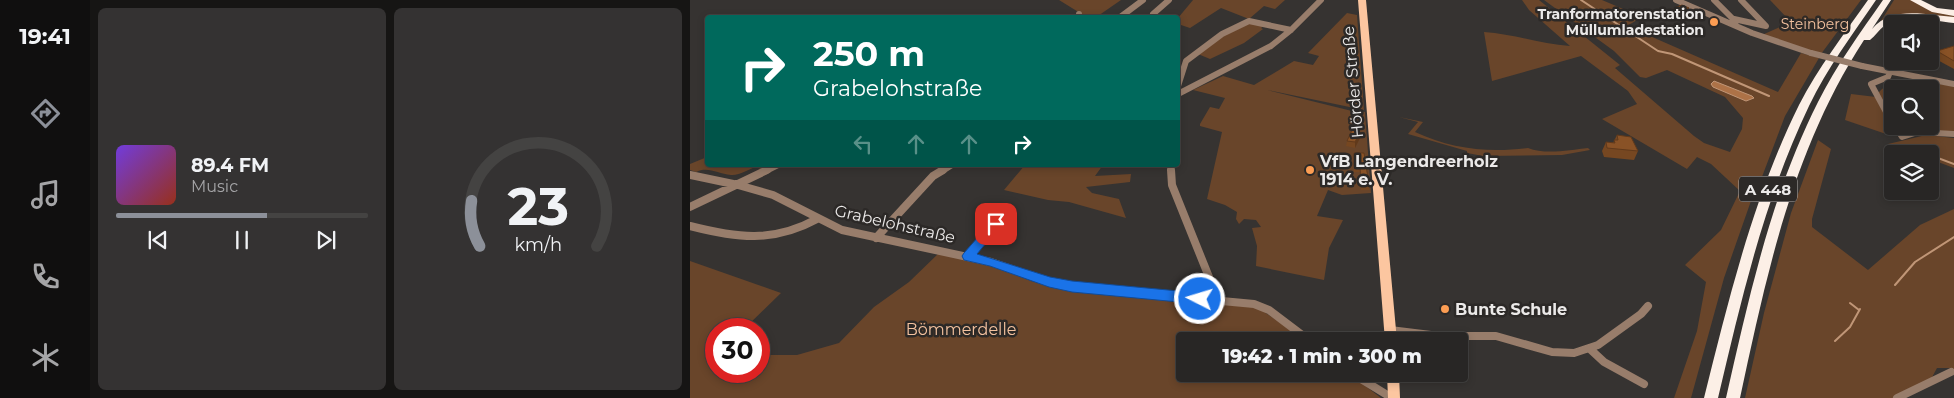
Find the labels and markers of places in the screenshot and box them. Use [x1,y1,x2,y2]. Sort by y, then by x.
place label: Tranformatorenstation Müllumladestation [1537,5,1704,39]
marker: Tranformatorenstation Müllumladestation [1708,16,1720,28]
place label: VfB Langendreerholz 1914 e. V. [1319,152,1498,189]
marker: VfB Langendreerholz 1914 e. V. [1304,164,1316,176]
pin [975,203,1017,245]
place label: Bunte Schule [1455,300,1567,319]
marker: Bunte Schule [1439,303,1451,315]

